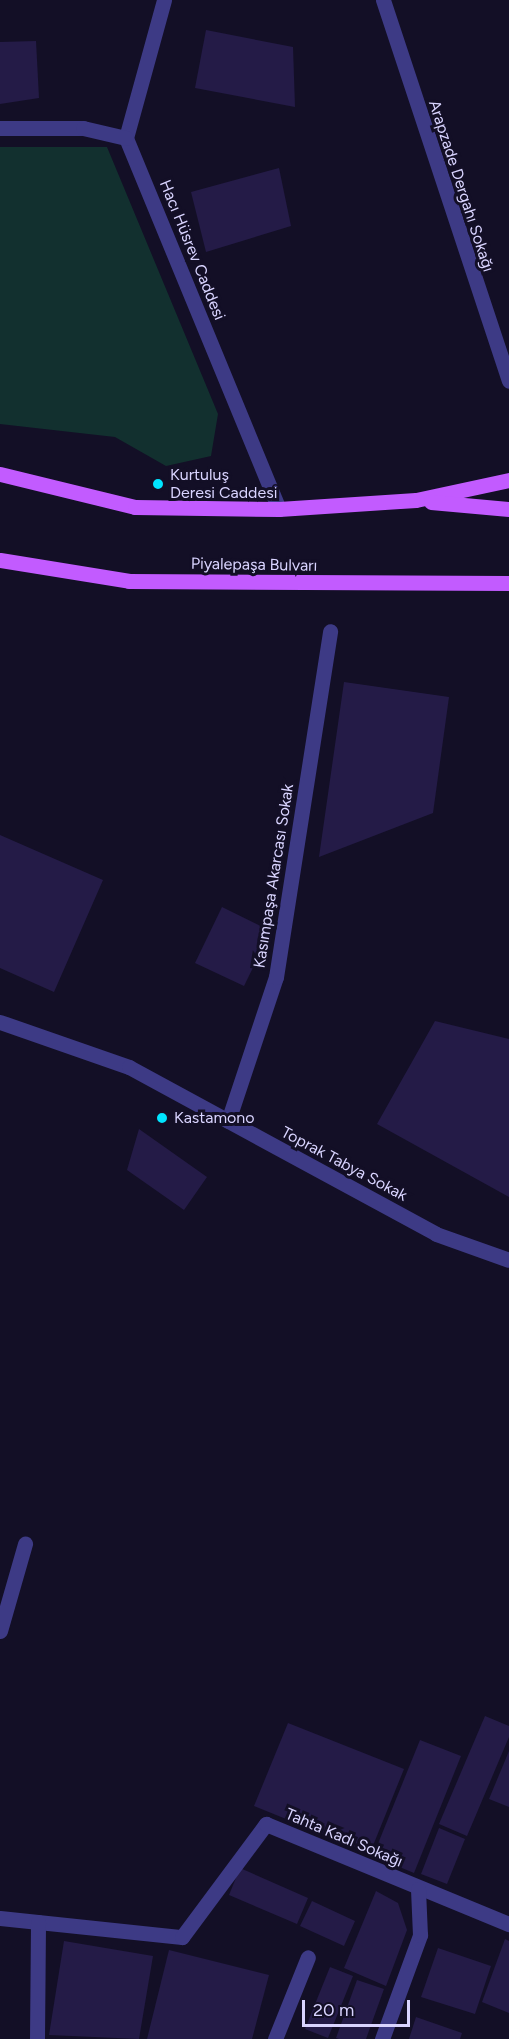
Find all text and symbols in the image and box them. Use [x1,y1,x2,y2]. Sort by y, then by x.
street label: Arapzade Dergahı Sokağı [424,98,498,274]
street label: Hacı Hüsrev Caddesi [155,177,229,323]
place label: Kurtuluş Deresi Caddesi [170,465,277,503]
marker: Kurtuluş Deresi Caddesi [151,477,165,491]
street label: Piyalepaşa Bulvarı [191,554,317,576]
street label: Kasımpaşa Akarcası Sokak [250,782,298,970]
place label: Kastamono [174,1108,255,1128]
marker: Kastamono [155,1111,169,1125]
street label: Toprak Tabya Sokak [278,1123,410,1205]
street label: Tahta Kadı Sokağı [282,1805,406,1871]
scale bar [305,1988,413,2026]
text: 20 m [313,1999,354,2021]

